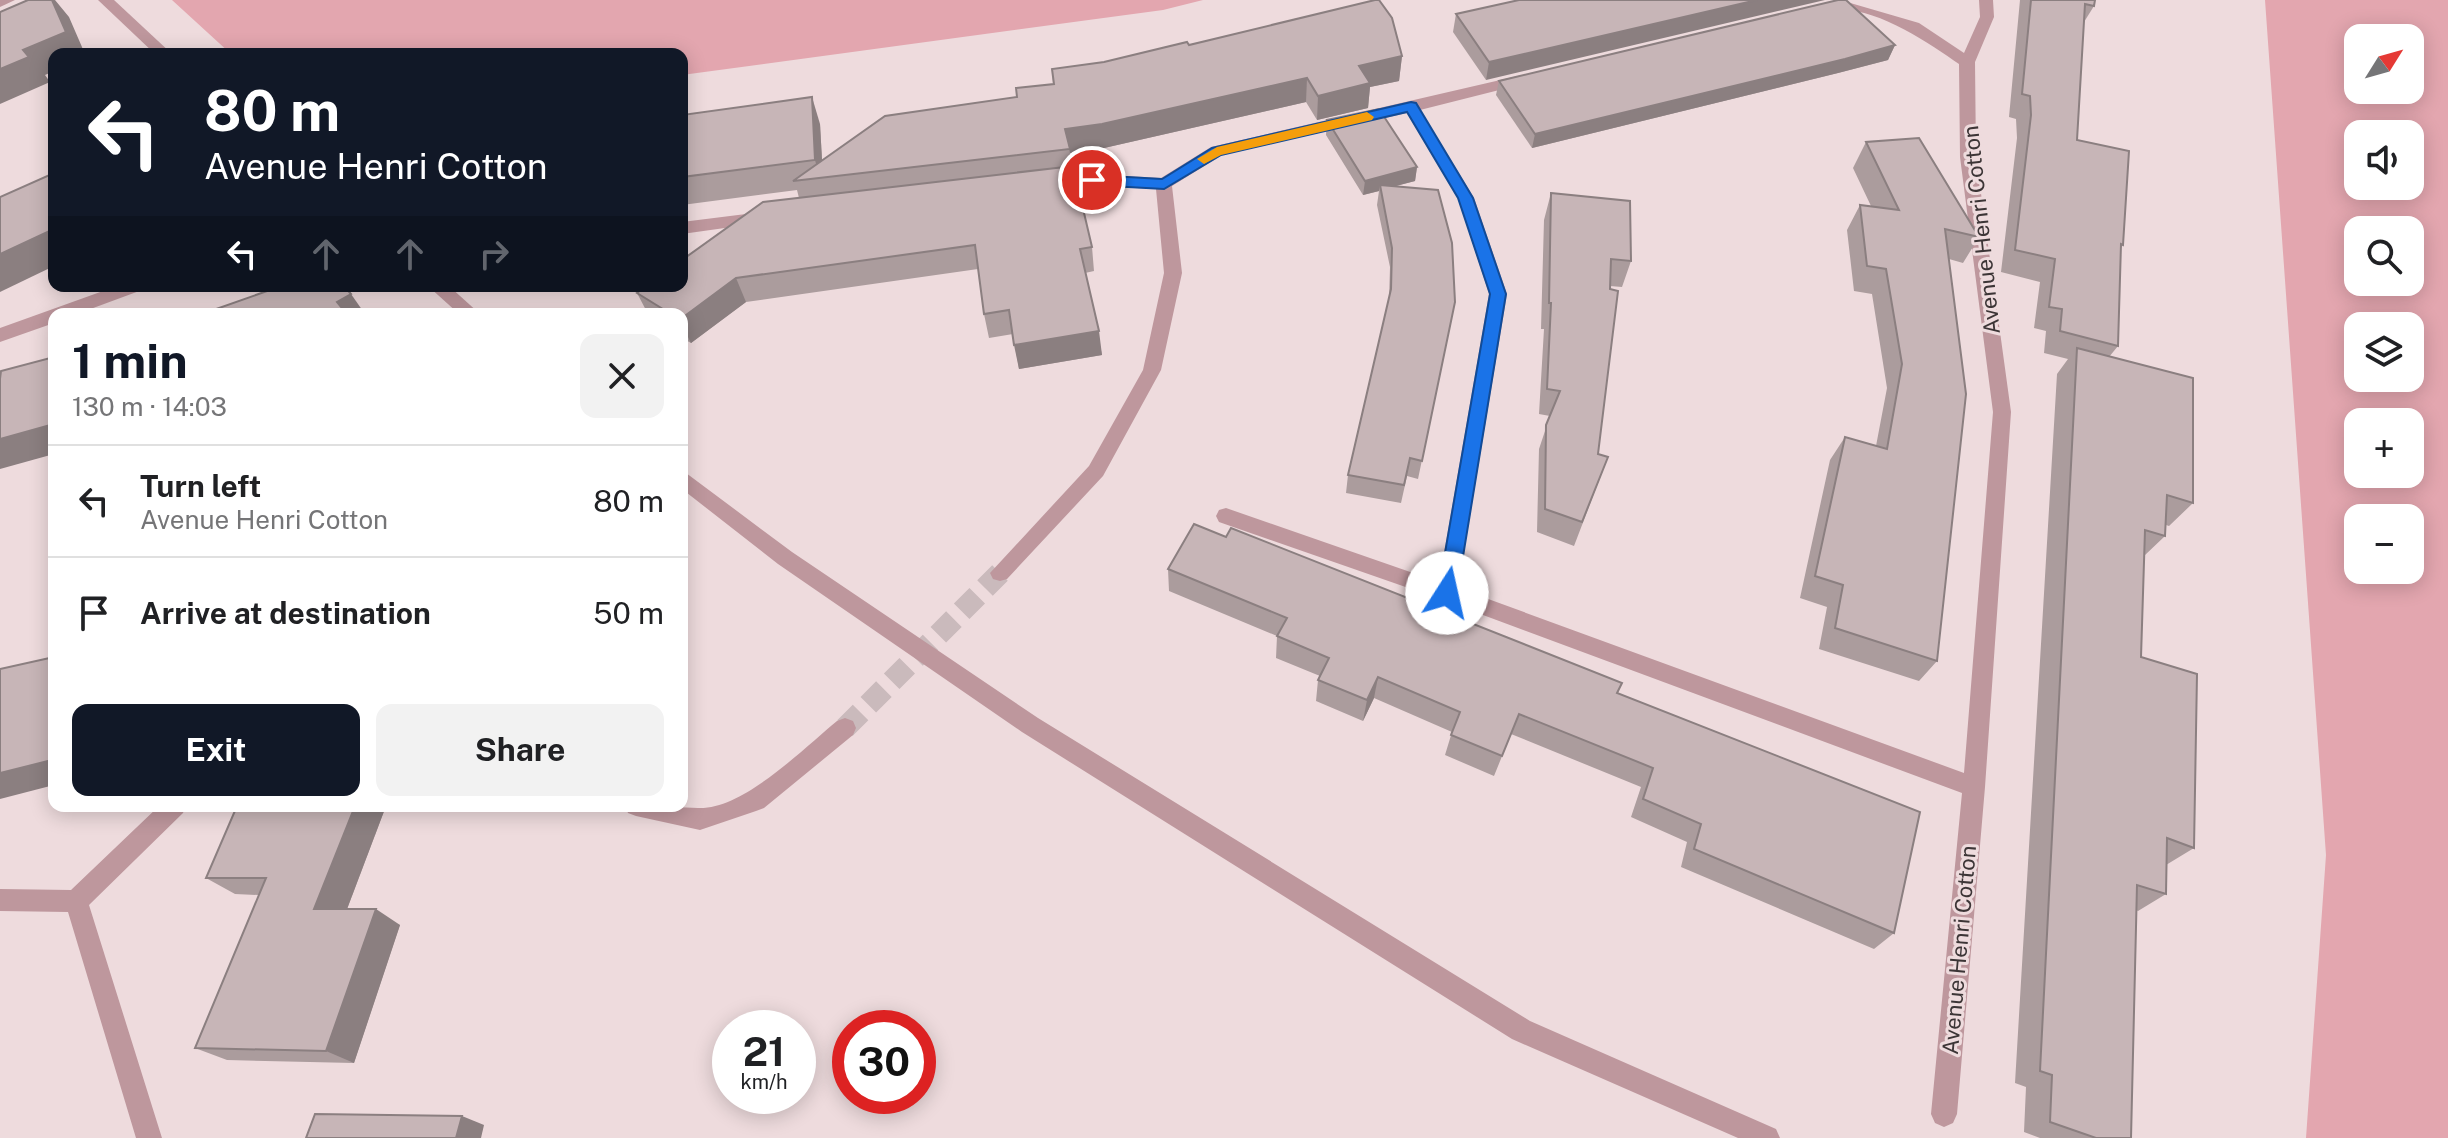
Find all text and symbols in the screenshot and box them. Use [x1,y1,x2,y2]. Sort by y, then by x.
north arrow [2344,24,2424,104]
map controls [2344,24,2424,584]
text: 80 m [204,78,340,144]
icon: left [72,80,176,184]
button: sound [2344,120,2424,200]
street label: Avenue Henri Cotton [1957,124,2005,336]
text: Avenue Henri Cotton [204,145,548,187]
pin [1058,146,1126,214]
icon: arrive [1070,158,1114,202]
button: search [2344,216,2424,296]
icon: left [220,232,264,276]
icon: ahead [304,232,348,276]
icon: ahead [388,232,432,276]
icon: right [472,232,516,276]
button: layers [2344,312,2424,392]
text: 1 min [72,332,188,389]
button: close [580,334,664,418]
text: 130 m · 14:03 [72,391,227,422]
button: + [2344,408,2424,488]
text: Turn left [140,468,261,504]
icon: left [72,479,116,523]
text: 80 m [593,483,664,519]
text: Avenue Henri Cotton [140,504,388,535]
button: − [2344,504,2424,584]
position arrow [1405,551,1489,635]
icon: arrive [72,591,116,635]
text: Arrive at destination [140,595,431,631]
text: 50 m [593,595,664,631]
button: Exit [72,704,360,796]
button: Share [376,704,664,796]
street label: Avenue Henri Cotton [1937,844,1981,1056]
speed limit sign: 30 [832,1010,936,1114]
text: 21 [743,1028,785,1075]
text: km/h [740,1070,788,1094]

